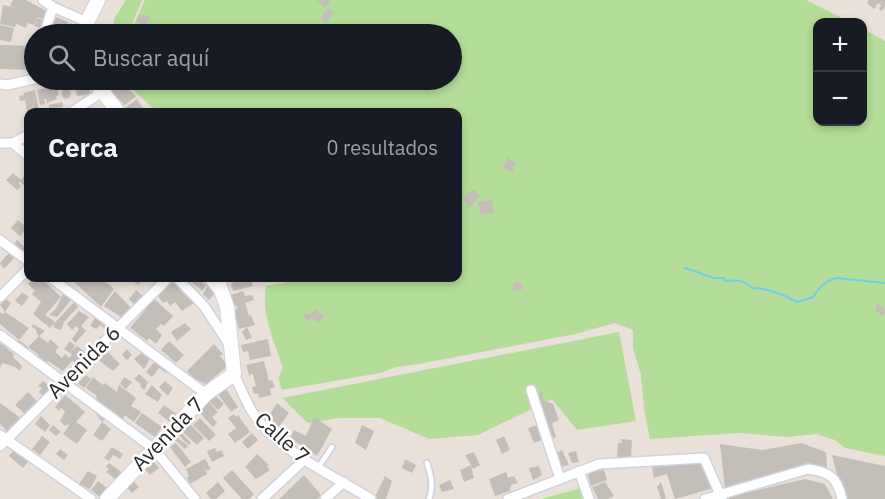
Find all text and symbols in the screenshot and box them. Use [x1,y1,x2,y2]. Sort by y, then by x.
map controls [813,18,867,126]
button: + [813,18,867,72]
search box [24,24,462,90]
icon: search [45,41,78,74]
text: Buscar aquí [93,43,209,72]
button: − [813,72,867,126]
text: Cerca [48,130,118,164]
text: 0 resultados [326,134,438,161]
street label: Avenida 6 [41,319,126,404]
street label: Avenida 7 [125,390,210,476]
street label: Calle 7 [249,405,316,469]

